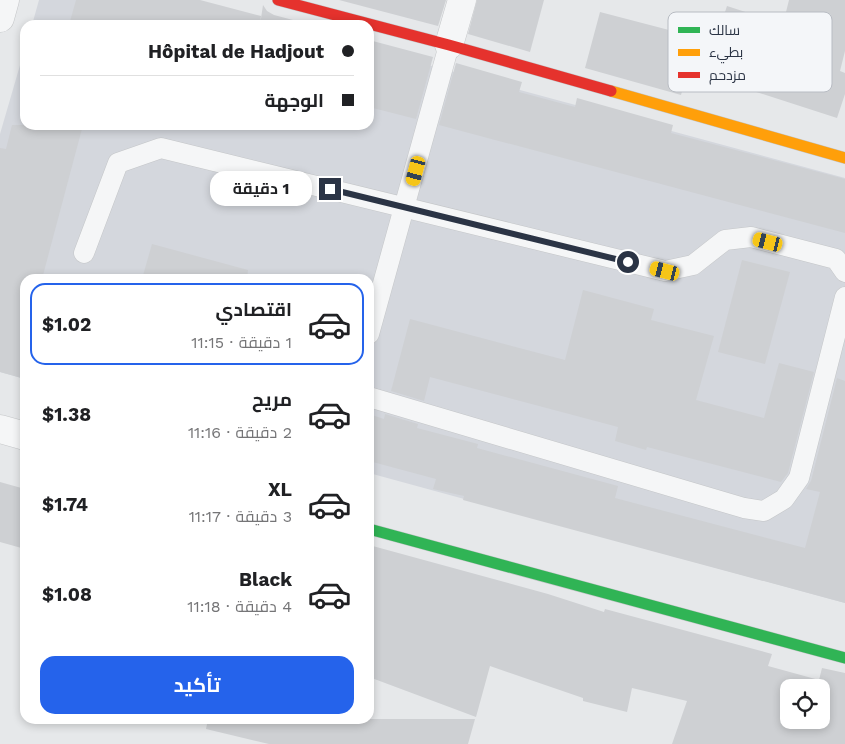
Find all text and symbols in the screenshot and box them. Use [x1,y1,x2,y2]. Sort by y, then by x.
legend [668,12,832,92]
text: سالك [709,22,740,38]
text: Hôpital de Hadjout [148,40,324,63]
text: بطيء [709,44,743,64]
text: مزدحم [709,67,746,85]
text: الوجهة [264,89,324,112]
car [404,155,427,187]
callout: 1 دقيقة [210,172,312,206]
route end [319,178,341,200]
text: 1 دقيقة [233,179,289,198]
car [751,231,784,253]
route start [617,251,639,273]
car [648,260,681,282]
text: اقتصادي [216,298,292,321]
icon: car [307,302,352,347]
text: $1.02 [42,313,91,336]
text: 1 دقيقة · 11:15 [191,333,292,352]
text: مريح [252,388,292,411]
icon: car [307,392,352,437]
text: $1.38 [42,403,91,426]
text: 2 دقيقة · 11:16 [188,423,292,442]
text: XL [268,478,292,501]
icon: car [307,482,352,527]
text: $1.74 [42,493,88,516]
text: 3 دقيقة · 11:17 [189,507,292,526]
text: Black [239,568,292,591]
icon: car [307,572,352,617]
text: $1.08 [42,583,92,606]
text: 4 دقيقة · 11:18 [187,597,292,616]
button: تأكيد [40,656,354,714]
map controls [780,679,830,729]
button: locate [780,679,830,729]

